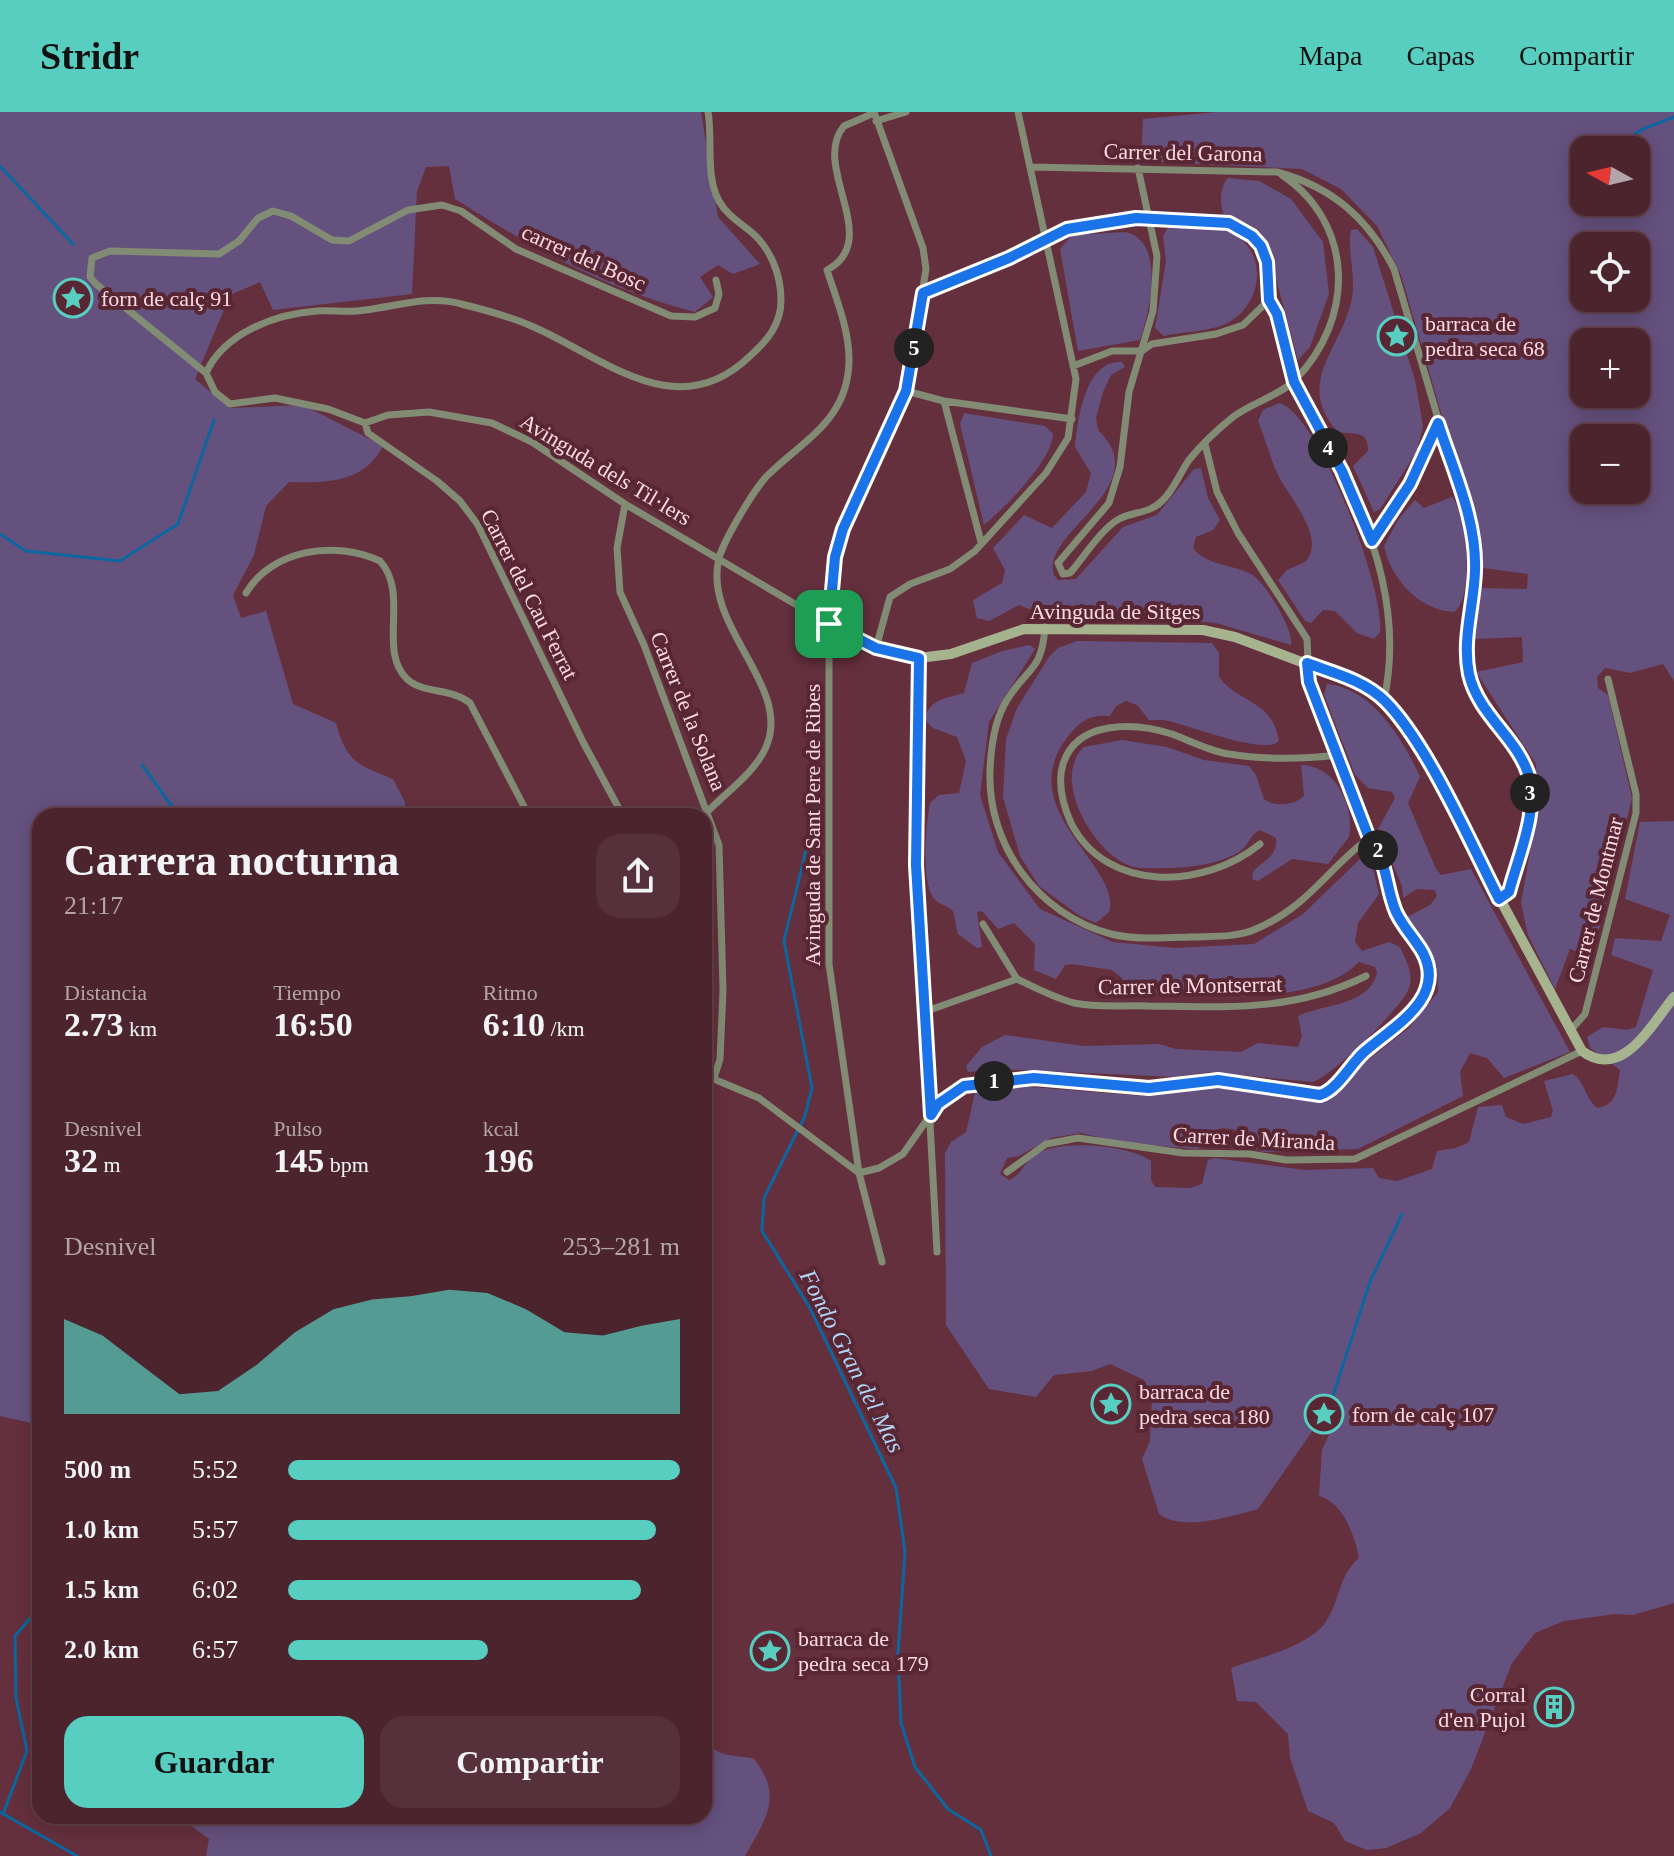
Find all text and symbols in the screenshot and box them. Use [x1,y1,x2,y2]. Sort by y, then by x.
text: Stridr [40,35,139,77]
text: Mapa [1299,40,1362,71]
text: Capas [1406,40,1475,71]
text: Compartir [1519,40,1634,71]
north arrow [1570,136,1650,216]
map controls [1570,136,1650,504]
street label: Carrer del Garona [1103,139,1263,166]
street label: carrer del Bosc [518,219,650,296]
button: locate [1570,232,1650,312]
place icon: forn de calç 91 [52,277,94,319]
place label: forn de calç 91 [101,286,232,311]
place label: barraca de pedra seca 68 [1425,311,1545,361]
place icon: barraca de pedra seca 68 [1376,315,1418,357]
pin: 5 [894,328,934,368]
button: + [1570,328,1650,408]
text: 5 [909,335,920,360]
street label: Avinguda dels Til·lers [516,408,696,530]
button: − [1570,424,1650,504]
pin: 4 [1308,428,1348,468]
text: 4 [1323,435,1334,460]
street label: Carrer del Cau Ferrat [476,505,583,683]
pin [795,590,863,658]
street label: Avinguda de Sitges [1030,599,1200,624]
icon: arrive [807,602,851,646]
street label: Carrer de la Solana [645,628,732,795]
street label: Avinguda de Sant Pere de Ribes [800,684,825,966]
pin: 3 [1510,773,1550,813]
text: 3 [1525,780,1536,805]
street label: Carrer de Montmar [1563,814,1628,986]
pin: 2 [1358,830,1398,870]
button: share [596,834,680,918]
text: Carrera nocturna [64,836,399,885]
text: 2 [1373,837,1384,862]
text: 21:17 [64,891,123,920]
street label: Carrer de Montserrat [1098,971,1282,1000]
text: Distancia [64,980,147,1005]
text: Tiempo [273,980,341,1005]
text: Ritmo [483,980,538,1005]
text: 2.73 [64,1006,124,1043]
text: 16:50 [273,1006,353,1043]
text: 6:10 [483,1006,545,1043]
text: km [124,1016,157,1041]
text: /km [545,1016,585,1041]
pin: 1 [974,1061,1014,1101]
text: 1 [989,1068,1000,1093]
text: Desnivel [64,1116,142,1141]
text: Pulso [273,1116,322,1141]
text: kcal [483,1116,519,1141]
street label: Carrer de Miranda [1172,1122,1336,1155]
text: 32 [64,1142,98,1179]
text: 145 [273,1142,324,1179]
text: 196 [483,1142,534,1179]
text: m [98,1152,121,1177]
text: bpm [324,1152,369,1177]
text: Desnivel [64,1232,156,1261]
text: 253–281 m [562,1232,680,1261]
water label: Fondo Gran del Mas [794,1264,909,1457]
place label: barraca de pedra seca 180 [1139,1379,1270,1429]
place icon: barraca de pedra seca 180 [1090,1383,1132,1425]
place icon: forn de calç 107 [1303,1393,1345,1435]
place label: forn de calç 107 [1352,1402,1494,1427]
text: 500 m [64,1455,131,1484]
text: 5:52 [192,1455,238,1484]
text: 1.0 km [64,1515,139,1544]
text: 5:57 [192,1515,238,1544]
text: 1.5 km [64,1575,139,1604]
text: 6:02 [192,1575,238,1604]
place label: barraca de pedra seca 179 [798,1626,929,1676]
place icon: barraca de pedra seca 179 [749,1630,791,1672]
text: 2.0 km [64,1635,139,1664]
text: 6:57 [192,1635,238,1664]
place label: Corral d'en Pujol [1438,1682,1526,1732]
building icon: Corral d'en Pujol [1533,1686,1575,1728]
button: Guardar [64,1716,364,1808]
button: Compartir [380,1716,680,1808]

